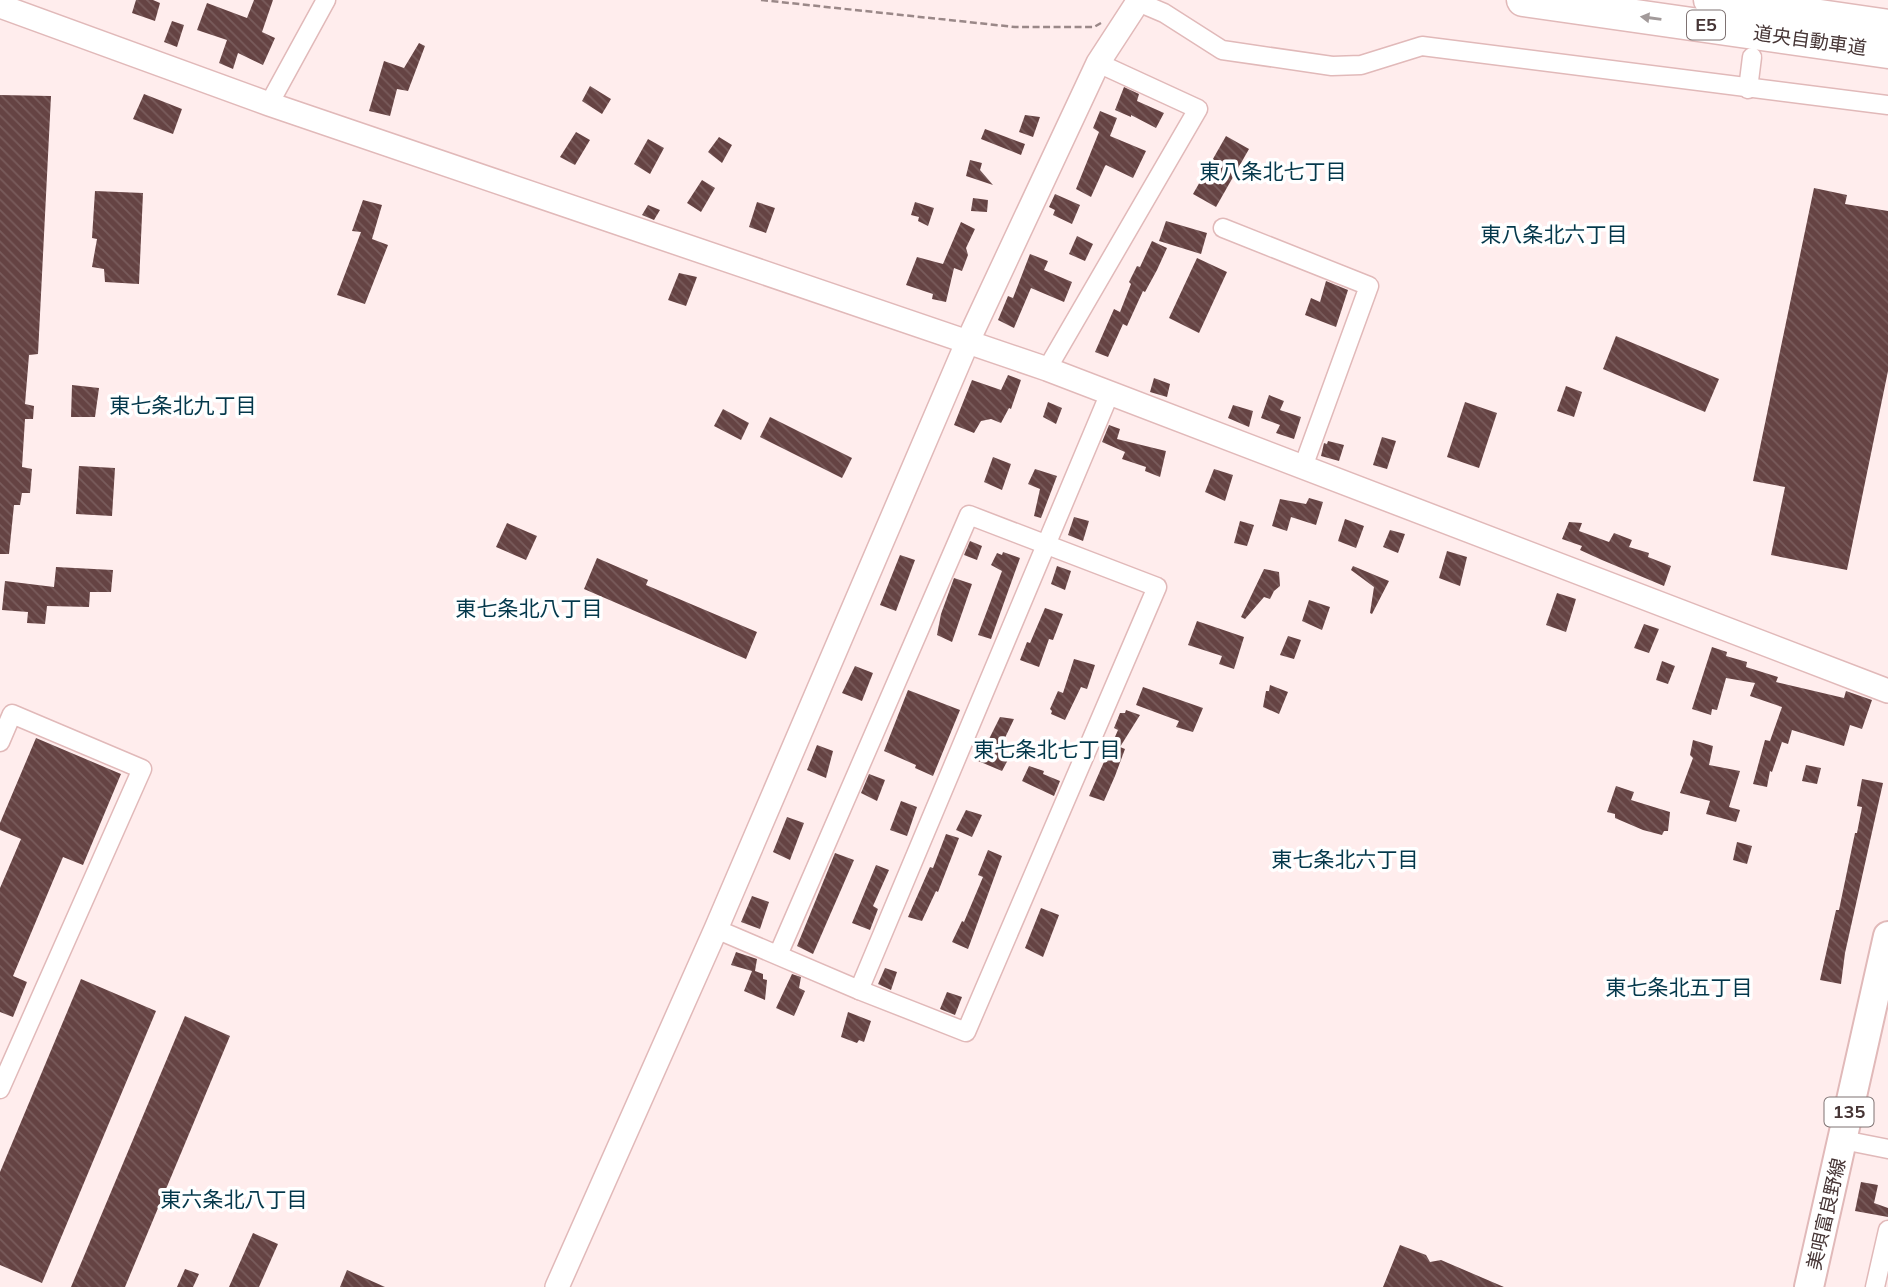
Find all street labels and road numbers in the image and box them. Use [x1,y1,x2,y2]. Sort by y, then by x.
road number: E5 [1687,10,1725,40]
street label: 道央自動車道 [1752,20,1868,60]
road number: 135 [1825,1098,1874,1126]
street label: 美唄富良野線 [1801,1156,1851,1272]

